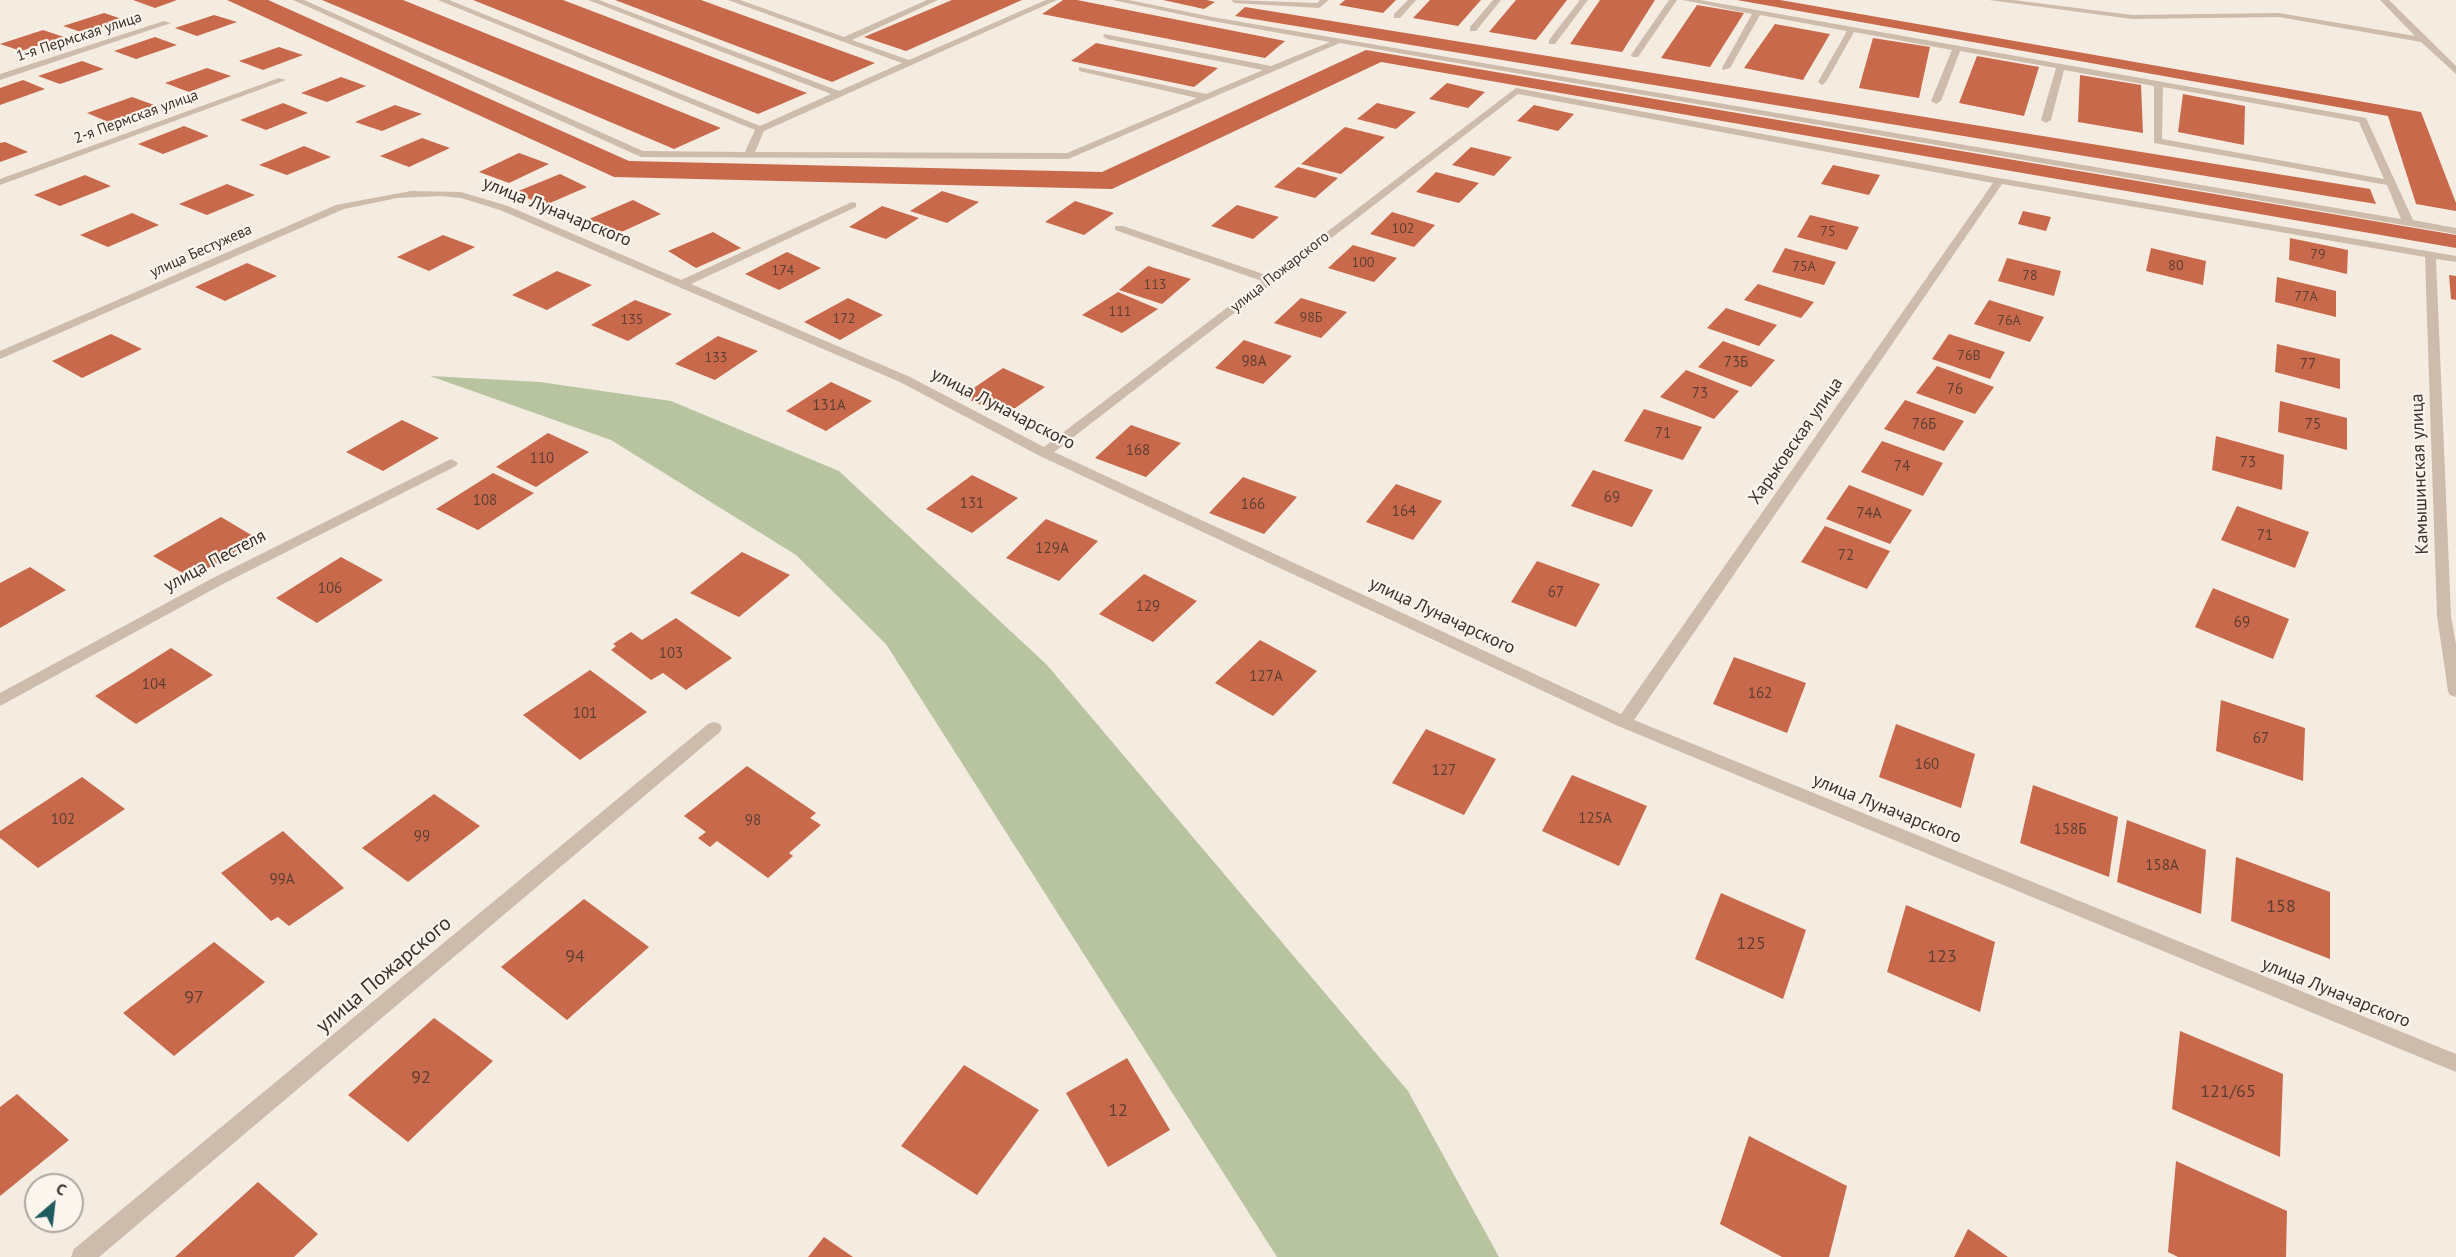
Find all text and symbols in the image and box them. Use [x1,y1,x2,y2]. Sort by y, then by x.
street label: 1-я Пермская улица [14,8,144,66]
street label: 2-я Пермская улица [72,86,200,148]
street label: улица Луначарского [479,172,635,252]
street label: улица Бестужева [147,220,255,282]
house number: 102 [1392,221,1414,237]
house number: 75 [1820,224,1836,240]
street label: улица Пожарского [1227,228,1333,316]
house number: 79 [2310,247,2326,263]
house number: 100 [1352,255,1374,271]
house number: 80 [2168,258,2184,274]
house number: 75А [1792,259,1816,275]
house number: 174 [772,263,794,279]
house number: 78 [2022,268,2038,284]
house number: 113 [1144,277,1166,293]
house number: 77А [2294,289,2318,305]
house number: 111 [1109,304,1131,320]
house number: 98Б [1300,310,1322,326]
house number: 172 [833,311,855,327]
house number: 135 [621,312,643,328]
house number: 76А [1997,313,2021,329]
house number: 76В [1957,348,1981,364]
house number: 133 [705,350,727,366]
house number: 98А [1241,353,1267,371]
house number: 73Б [1724,354,1748,372]
house number: 77 [2300,356,2316,374]
street label: улица Луначарского [927,363,1079,455]
street label: Харьковская улица [1744,373,1848,509]
house number: 76 [1947,381,1963,399]
house number: 73 [1692,385,1708,403]
street label: Камышинская улица [2406,393,2434,555]
house number: 131А [812,397,846,415]
house number: 76Б [1912,416,1936,434]
house number: 75 [2305,416,2321,434]
house number: 71 [1655,425,1671,443]
house number: 168 [1126,442,1150,460]
house number: 110 [530,450,554,468]
house number: 73 [2240,454,2256,472]
house number: 74 [1894,458,1910,476]
house number: 69 [1604,489,1620,507]
house number: 108 [473,492,497,510]
house number: 131 [960,495,984,513]
house number: 166 [1241,496,1265,514]
house number: 164 [1392,503,1416,521]
house number: 74А [1856,505,1882,523]
street label: улица Пестеля [160,525,270,597]
house number: 71 [2257,527,2273,545]
house number: 129А [1035,540,1069,558]
house number: 72 [1838,547,1854,565]
street label: улица Луначарского [1366,573,1518,659]
house number: 106 [318,580,342,598]
house number: 67 [1548,584,1564,602]
house number: 129 [1136,598,1160,616]
house number: 69 [2234,614,2250,632]
house number: 103 [659,645,683,663]
house number: 127А [1249,668,1283,686]
house number: 104 [142,676,166,694]
house number: 162 [1748,685,1772,703]
house number: 101 [573,705,597,723]
house number: 67 [2253,730,2269,748]
house number: 160 [1915,756,1939,774]
house number: 127 [1432,762,1456,780]
street label: улица Луначарского [1809,769,1965,849]
house number: 125А [1578,810,1612,828]
house number: 102 [51,811,75,829]
house number: 98 [745,812,761,830]
house number: 158Б [2054,821,2086,839]
house number: 99 [414,828,430,846]
house number: 158А [2145,857,2179,875]
house number: 99А [269,871,295,889]
house number: 158 [2266,896,2296,918]
street label: улица Пожарского [311,911,457,1039]
house number: 125 [1736,933,1766,955]
house number: 94 [565,946,585,968]
house number: 123 [1927,946,1957,968]
street label: улица Луначарского [2258,953,2414,1033]
house number: 97 [184,987,204,1009]
house number: 92 [411,1067,431,1089]
house number: 121/65 [2200,1081,2256,1103]
house number: 12 [1108,1100,1128,1122]
north arrow [24,1173,84,1233]
text: С [53,1178,70,1200]

